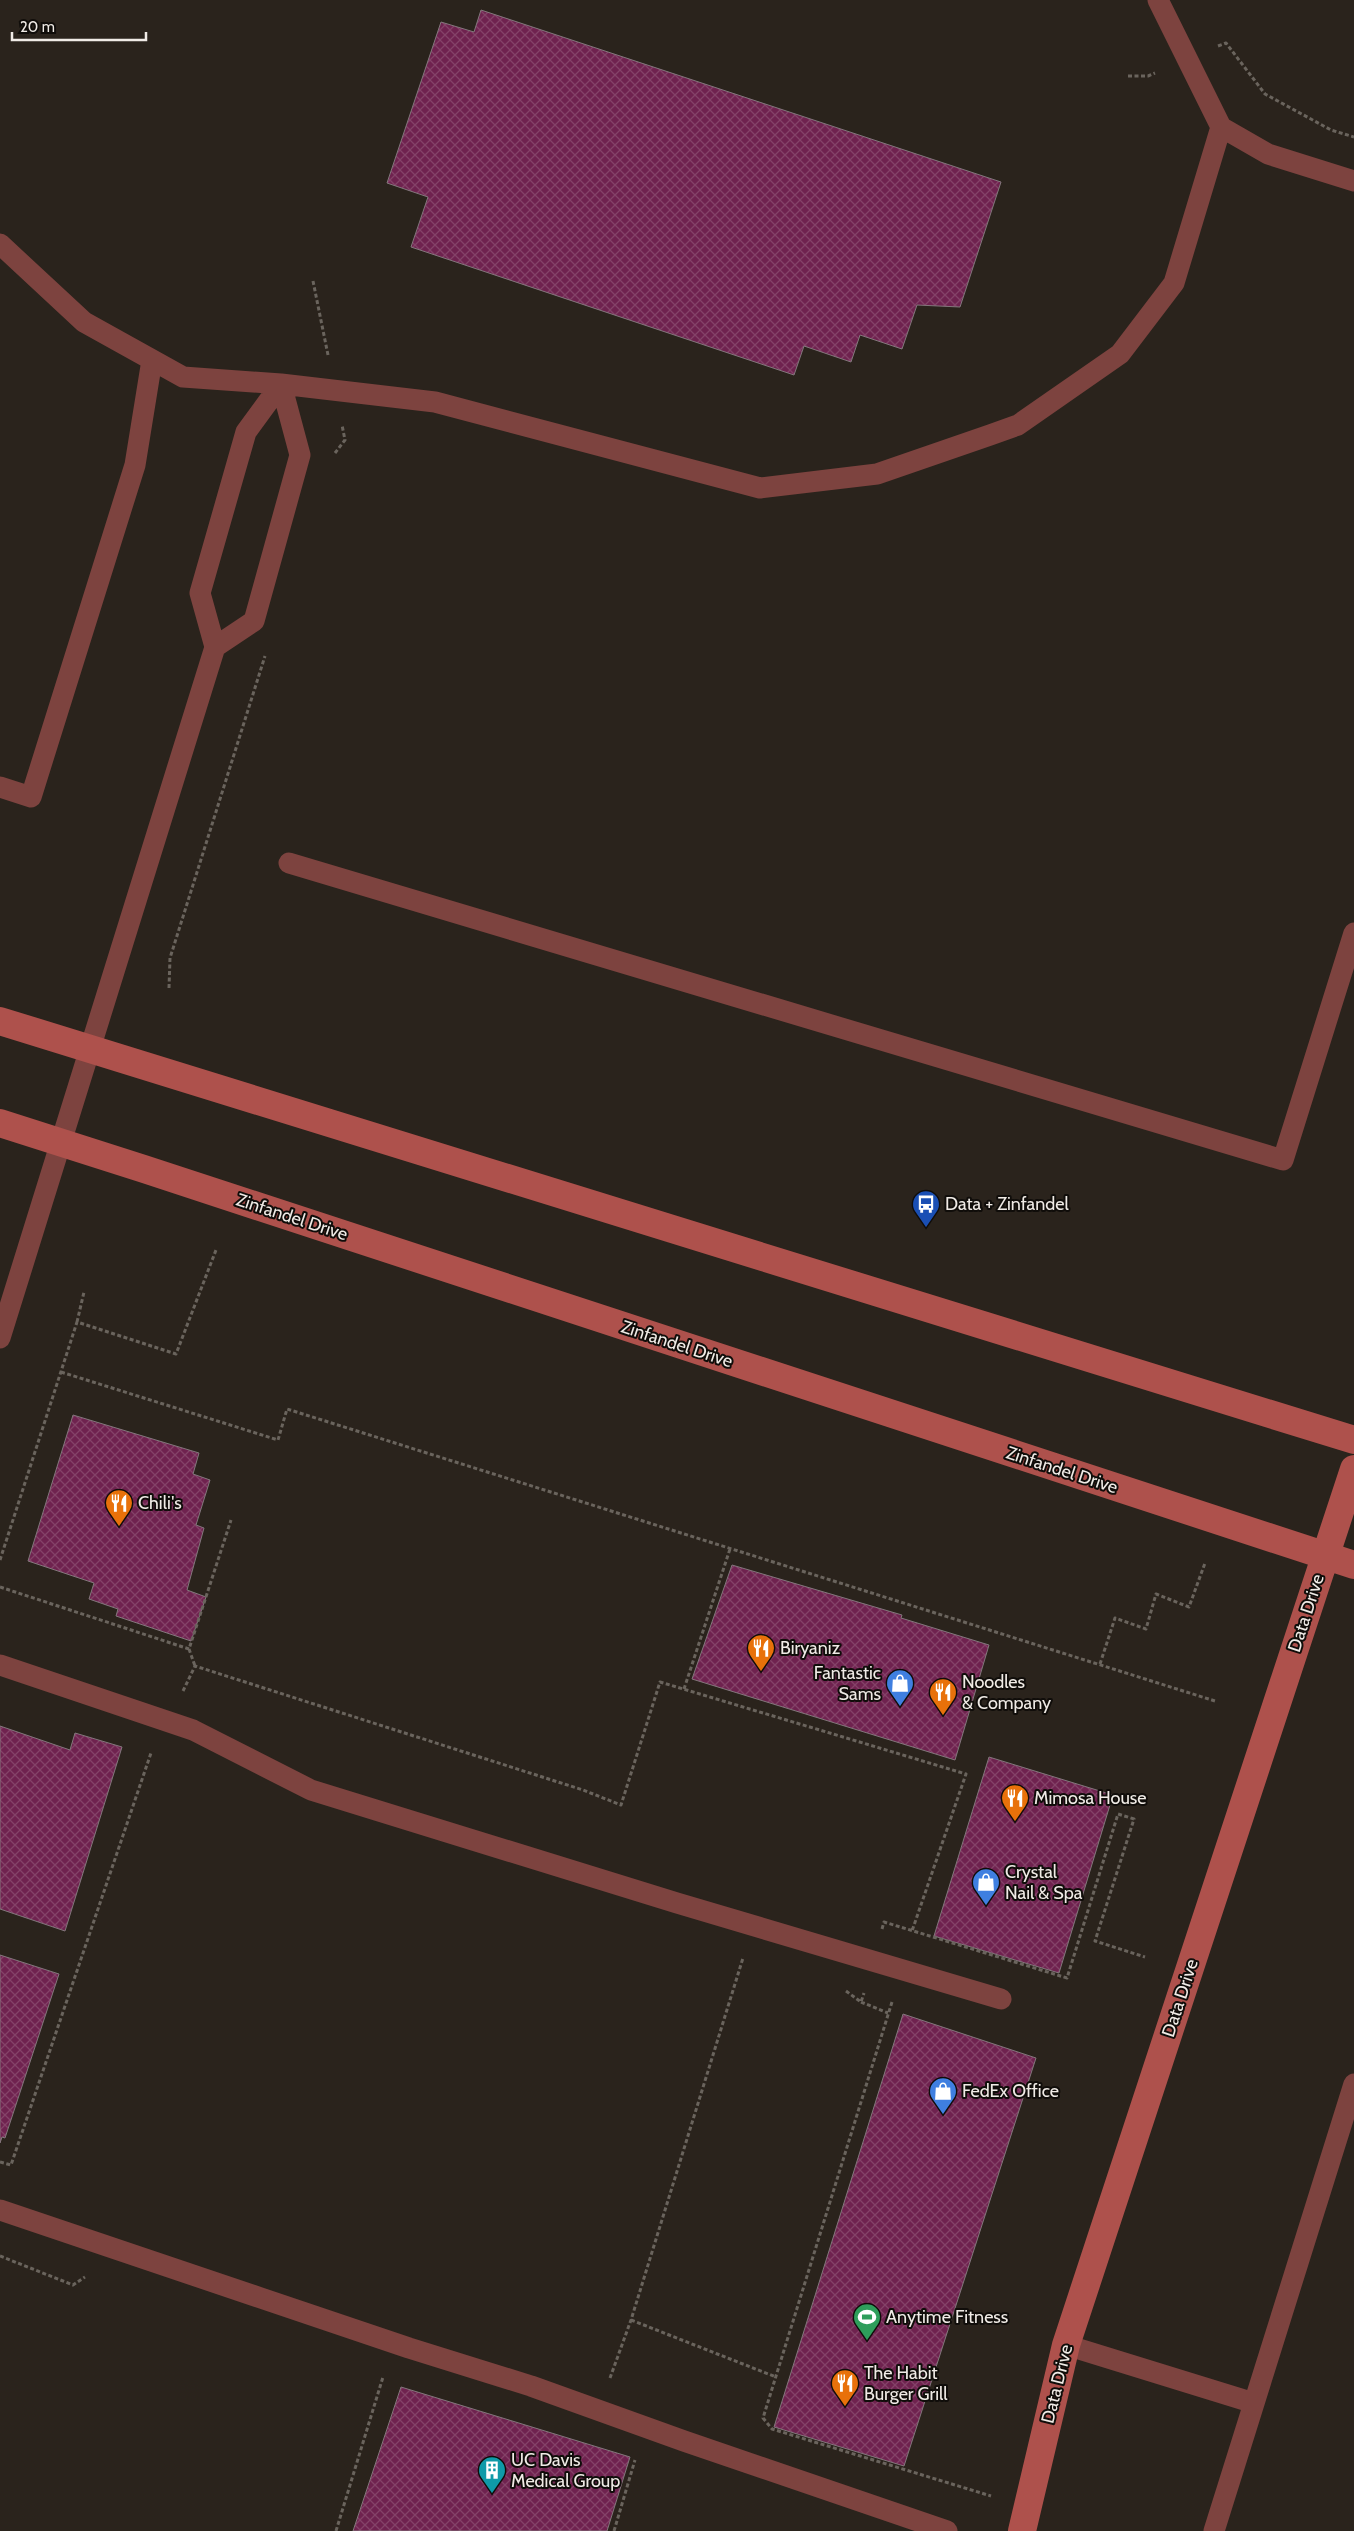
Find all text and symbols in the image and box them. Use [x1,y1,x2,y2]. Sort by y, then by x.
scale bar [12,10,146,42]
text: 20 m [20,18,55,36]
street label: Zinfandel Drive [233,1189,351,1245]
bus stop icon: Data + Zinfandel [911,1189,941,1228]
place label: Data + Zinfandel [945,1193,1070,1215]
street label: Zinfandel Drive [618,1316,736,1372]
street label: Zinfandel Drive [1003,1442,1121,1498]
restaurant icon: Chili's [104,1488,134,1527]
place label: Chili's [138,1492,182,1514]
street label: Data Drive [1283,1571,1329,1655]
restaurant icon: Biryaniz [746,1633,776,1672]
place label: Biryaniz [780,1637,841,1659]
place label: Fantastic Sams [814,1662,881,1705]
shop icon: Fantastic Sams [885,1668,915,1707]
place label: Noodles & Company [962,1671,1051,1714]
restaurant icon: Noodles & Company [928,1677,958,1716]
restaurant icon: Mimosa House [1000,1783,1030,1822]
place label: Mimosa House [1034,1787,1147,1809]
place label: Crystal Nail & Spa [1005,1861,1083,1904]
shop icon: Crystal Nail & Spa [971,1867,1001,1906]
street label: Data Drive [1157,1956,1203,2040]
shop icon: FedEx Office [928,2076,958,2115]
place label: FedEx Office [962,2080,1059,2102]
sports icon: Anytime Fitness [852,2302,882,2341]
place label: Anytime Fitness [886,2306,1008,2328]
street label: Data Drive [1037,2342,1077,2426]
place label: The Habit Burger Grill [864,2362,948,2405]
restaurant icon: The Habit Burger Grill [830,2368,860,2407]
place label: UC Davis Medical Group [511,2449,620,2492]
building icon: UC Davis Medical Group [477,2455,507,2494]

